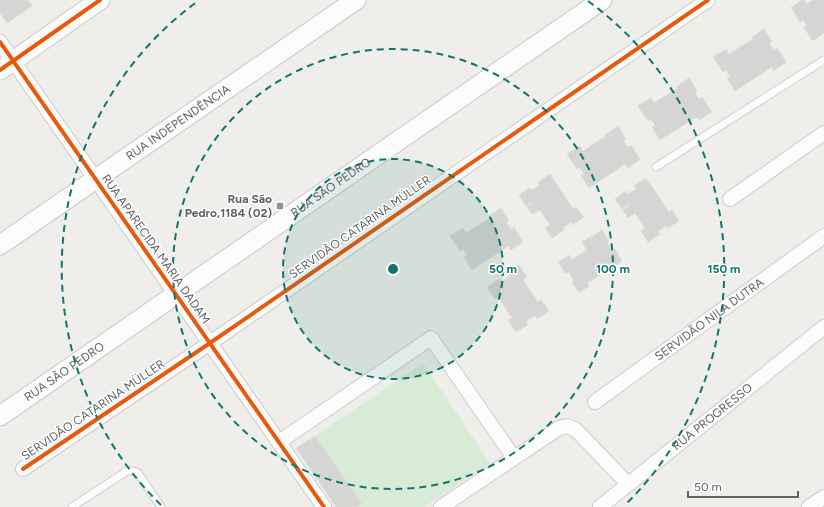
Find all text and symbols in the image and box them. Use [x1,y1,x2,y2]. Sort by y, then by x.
street label: RUA INDEPENDÊNCIA [123,82,233,163]
street label: RUA SÃO PEDRO [288,155,373,220]
street label: RUA APARECIDA MARIA DADAM [99,172,213,326]
street label: SERVIDÃO CATARINA MÜLLER [287,173,433,281]
place label: Rua São Pedro,1184 (02) [185,192,272,220]
marker: Rua São Pedro,1184 (02) [275,201,285,211]
centre of rings [386,262,400,276]
text: 50 m [489,262,517,276]
text: 100 m [596,262,630,276]
text: 150 m [707,262,741,276]
street label: SERVIDÃO NILA DUTRA [652,275,766,363]
street label: RUA SÃO PEDRO [22,339,107,404]
street label: SERVIDÃO CATARINA MÜLLER [19,357,167,463]
street label: RUA PROGRESSO [669,380,755,453]
scale bar [688,473,798,499]
text: 50 m [694,480,722,494]

